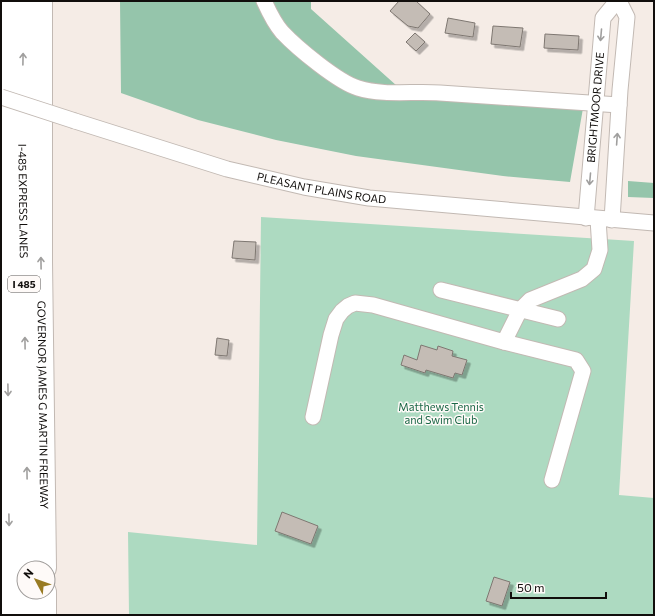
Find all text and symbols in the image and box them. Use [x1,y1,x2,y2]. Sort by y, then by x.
one-way arrow [598,28,605,41]
street label: BRIGHTMOOR DRIVE [584,51,606,163]
one-way arrow [19,53,27,66]
one-way arrow [613,133,620,146]
street label: I-485 EXPRESS LANES [16,144,31,258]
street label: PLEASANT PLAINS ROAD [256,169,387,205]
one-way arrow [586,172,594,185]
one-way arrow [37,257,45,270]
road number: I 485 [8,276,40,292]
street label: GOVERNOR JAMES G MARTIN FREEWAY [35,301,51,509]
one-way arrow [21,337,29,350]
one-way arrow [4,383,12,396]
park label: Matthews Tennis and Swim Club [398,400,484,426]
one-way arrow [23,467,31,480]
one-way arrow [6,513,13,526]
north arrow [16,560,56,600]
text: N [20,566,36,580]
scale bar [511,574,606,600]
text: 50 m [517,580,545,594]

